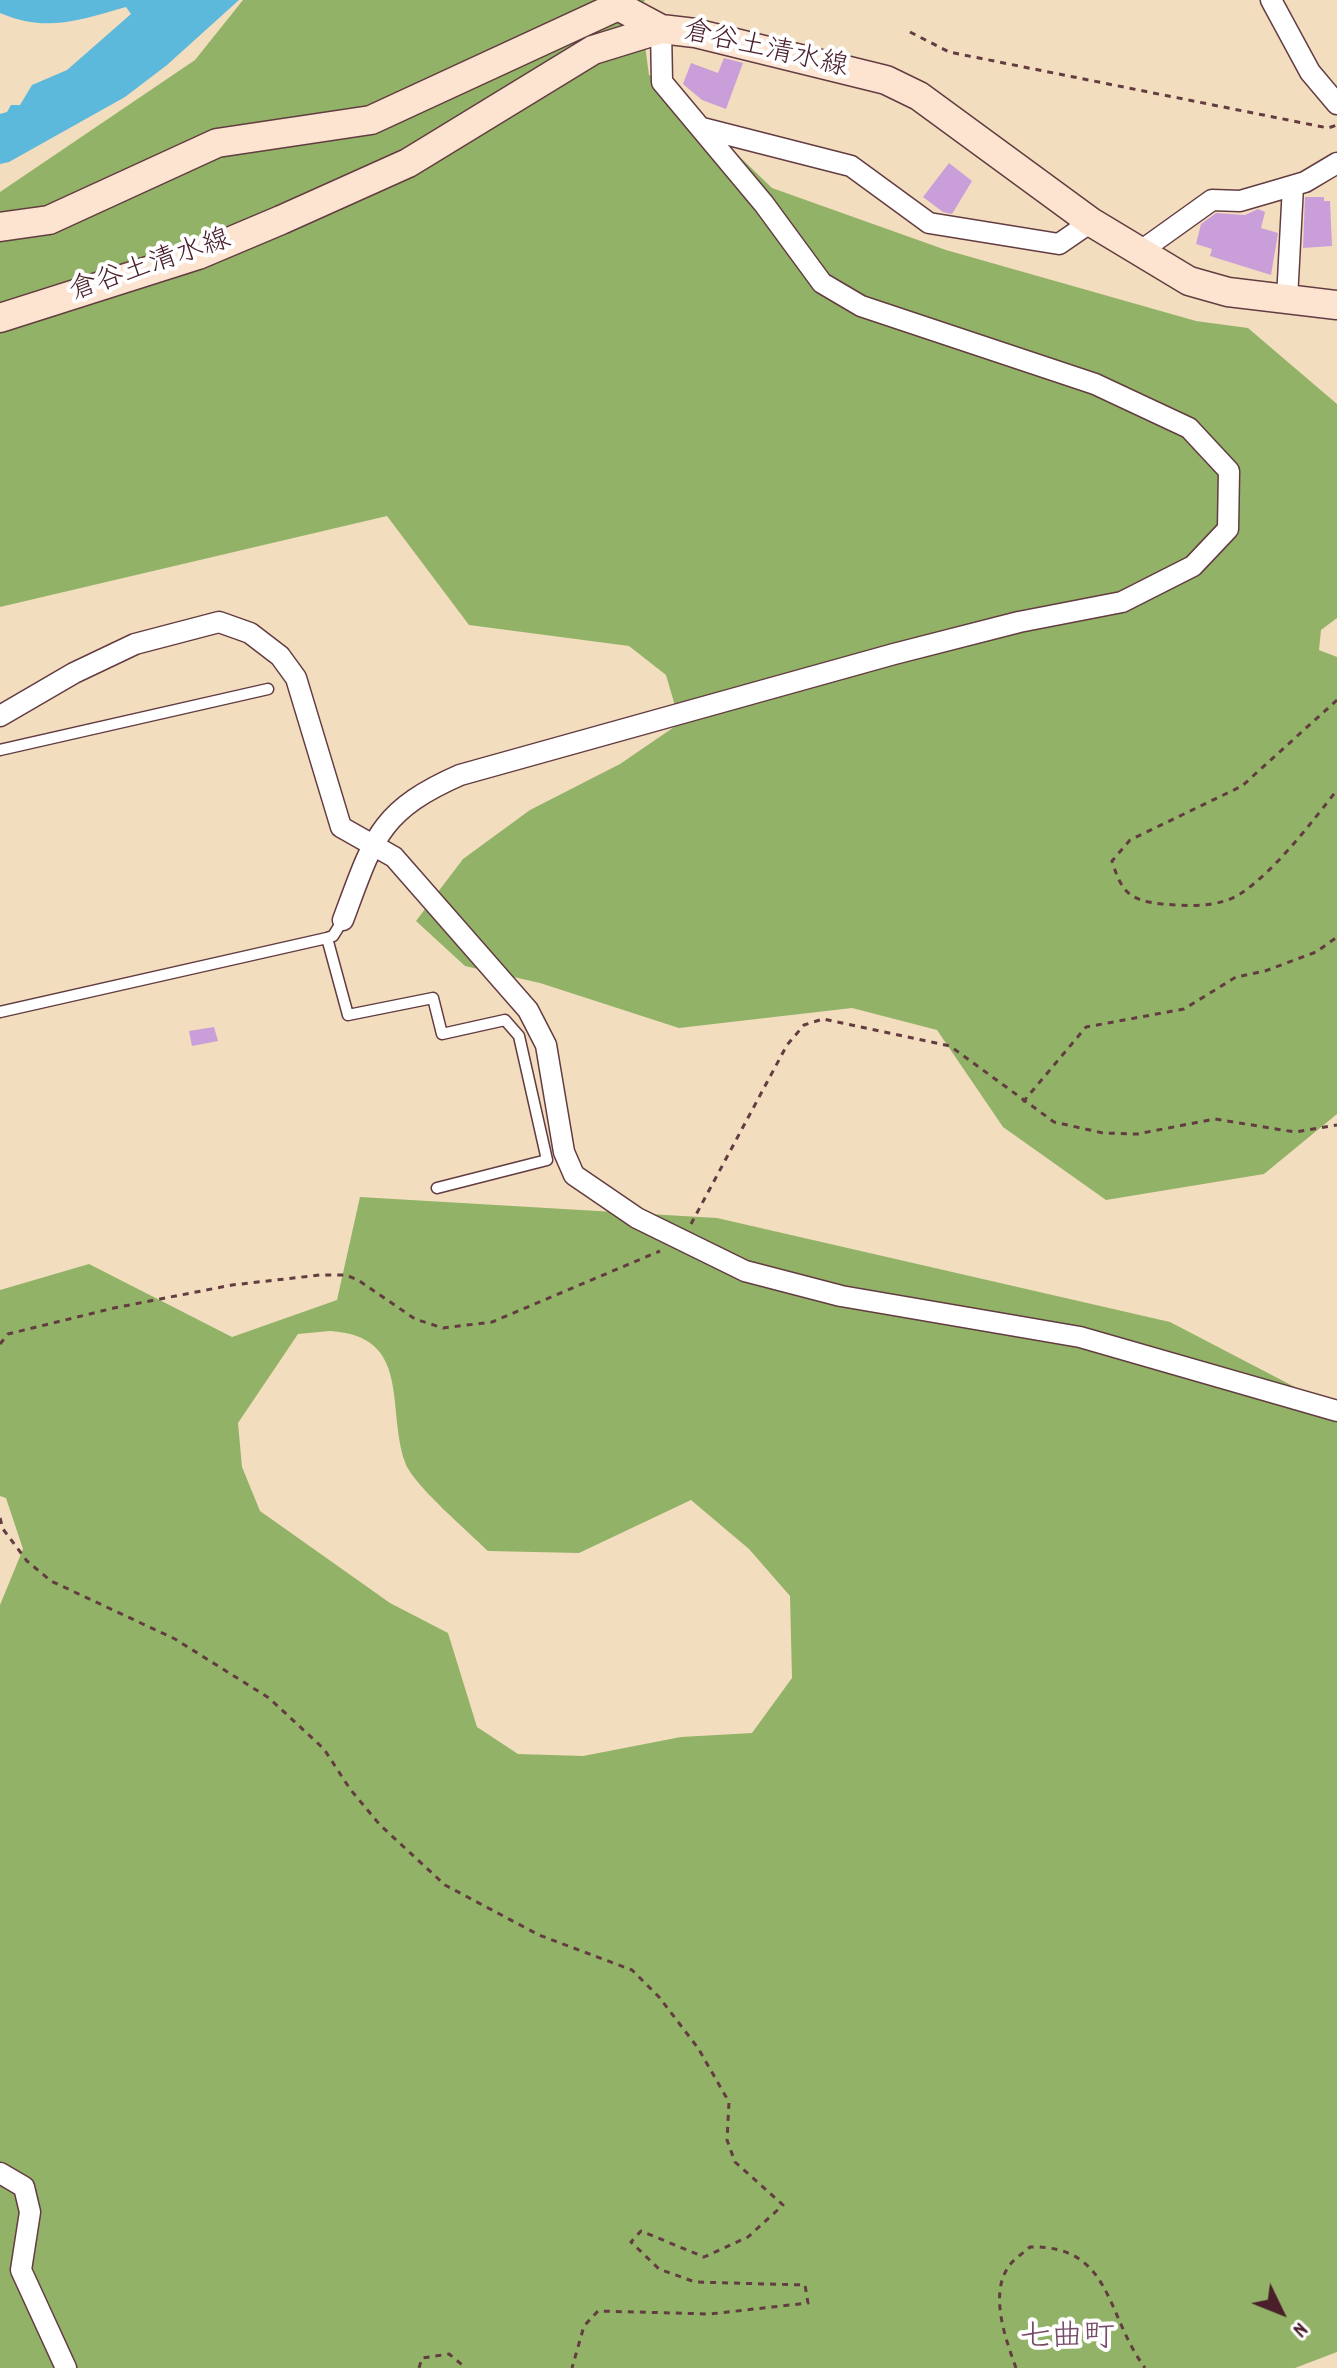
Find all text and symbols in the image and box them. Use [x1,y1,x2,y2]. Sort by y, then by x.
street label: 倉谷土清水線 [679,17,851,87]
street label: 倉谷土清水線 [66,225,236,311]
north arrow [1241,2272,1321,2352]
text: N [1284,2314,1314,2343]
district label: 七曲町 [1019,2322,1115,2360]

